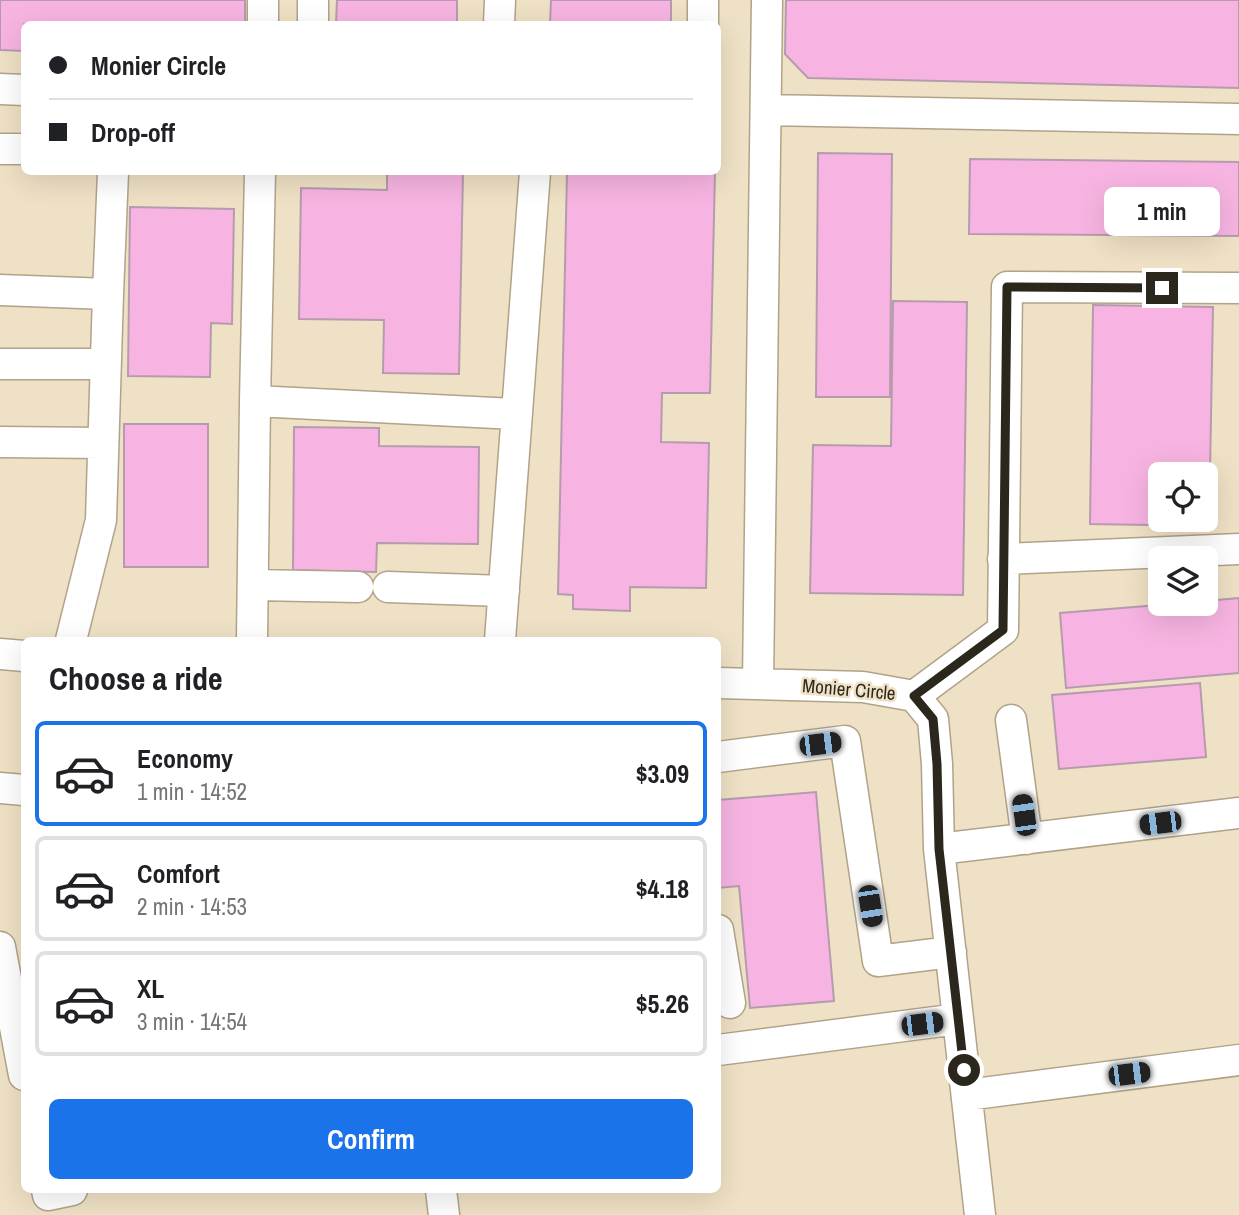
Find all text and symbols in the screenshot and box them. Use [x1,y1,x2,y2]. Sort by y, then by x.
text: Monier Circle [91,48,226,83]
text: Drop-off [91,115,175,150]
callout: 1 min [1104,187,1220,236]
text: 1 min [1137,196,1187,227]
route end [1146,272,1178,304]
map controls [1148,462,1218,616]
button: locate [1148,462,1218,532]
button: layers [1148,546,1218,616]
text: Choose a ride [49,657,223,700]
street label: Monier Circle [801,672,897,706]
car [798,731,843,757]
text: Economy [137,741,233,776]
icon: car [53,742,116,805]
text: $3.09 [636,756,689,791]
text: 1 min · 14:52 [137,776,247,807]
car [1011,793,1038,837]
car [1138,810,1183,836]
text: Comfort [137,856,220,891]
icon: car [53,857,116,920]
text: $4.18 [636,871,689,906]
car [857,884,884,928]
text: 2 min · 14:53 [137,891,247,922]
text: XL [137,971,164,1006]
icon: car [53,972,116,1035]
text: $5.26 [636,986,689,1021]
text: 3 min · 14:54 [137,1006,247,1037]
car [900,1011,945,1037]
route start [948,1054,980,1086]
car [1107,1061,1152,1087]
button: Confirm [49,1099,693,1179]

